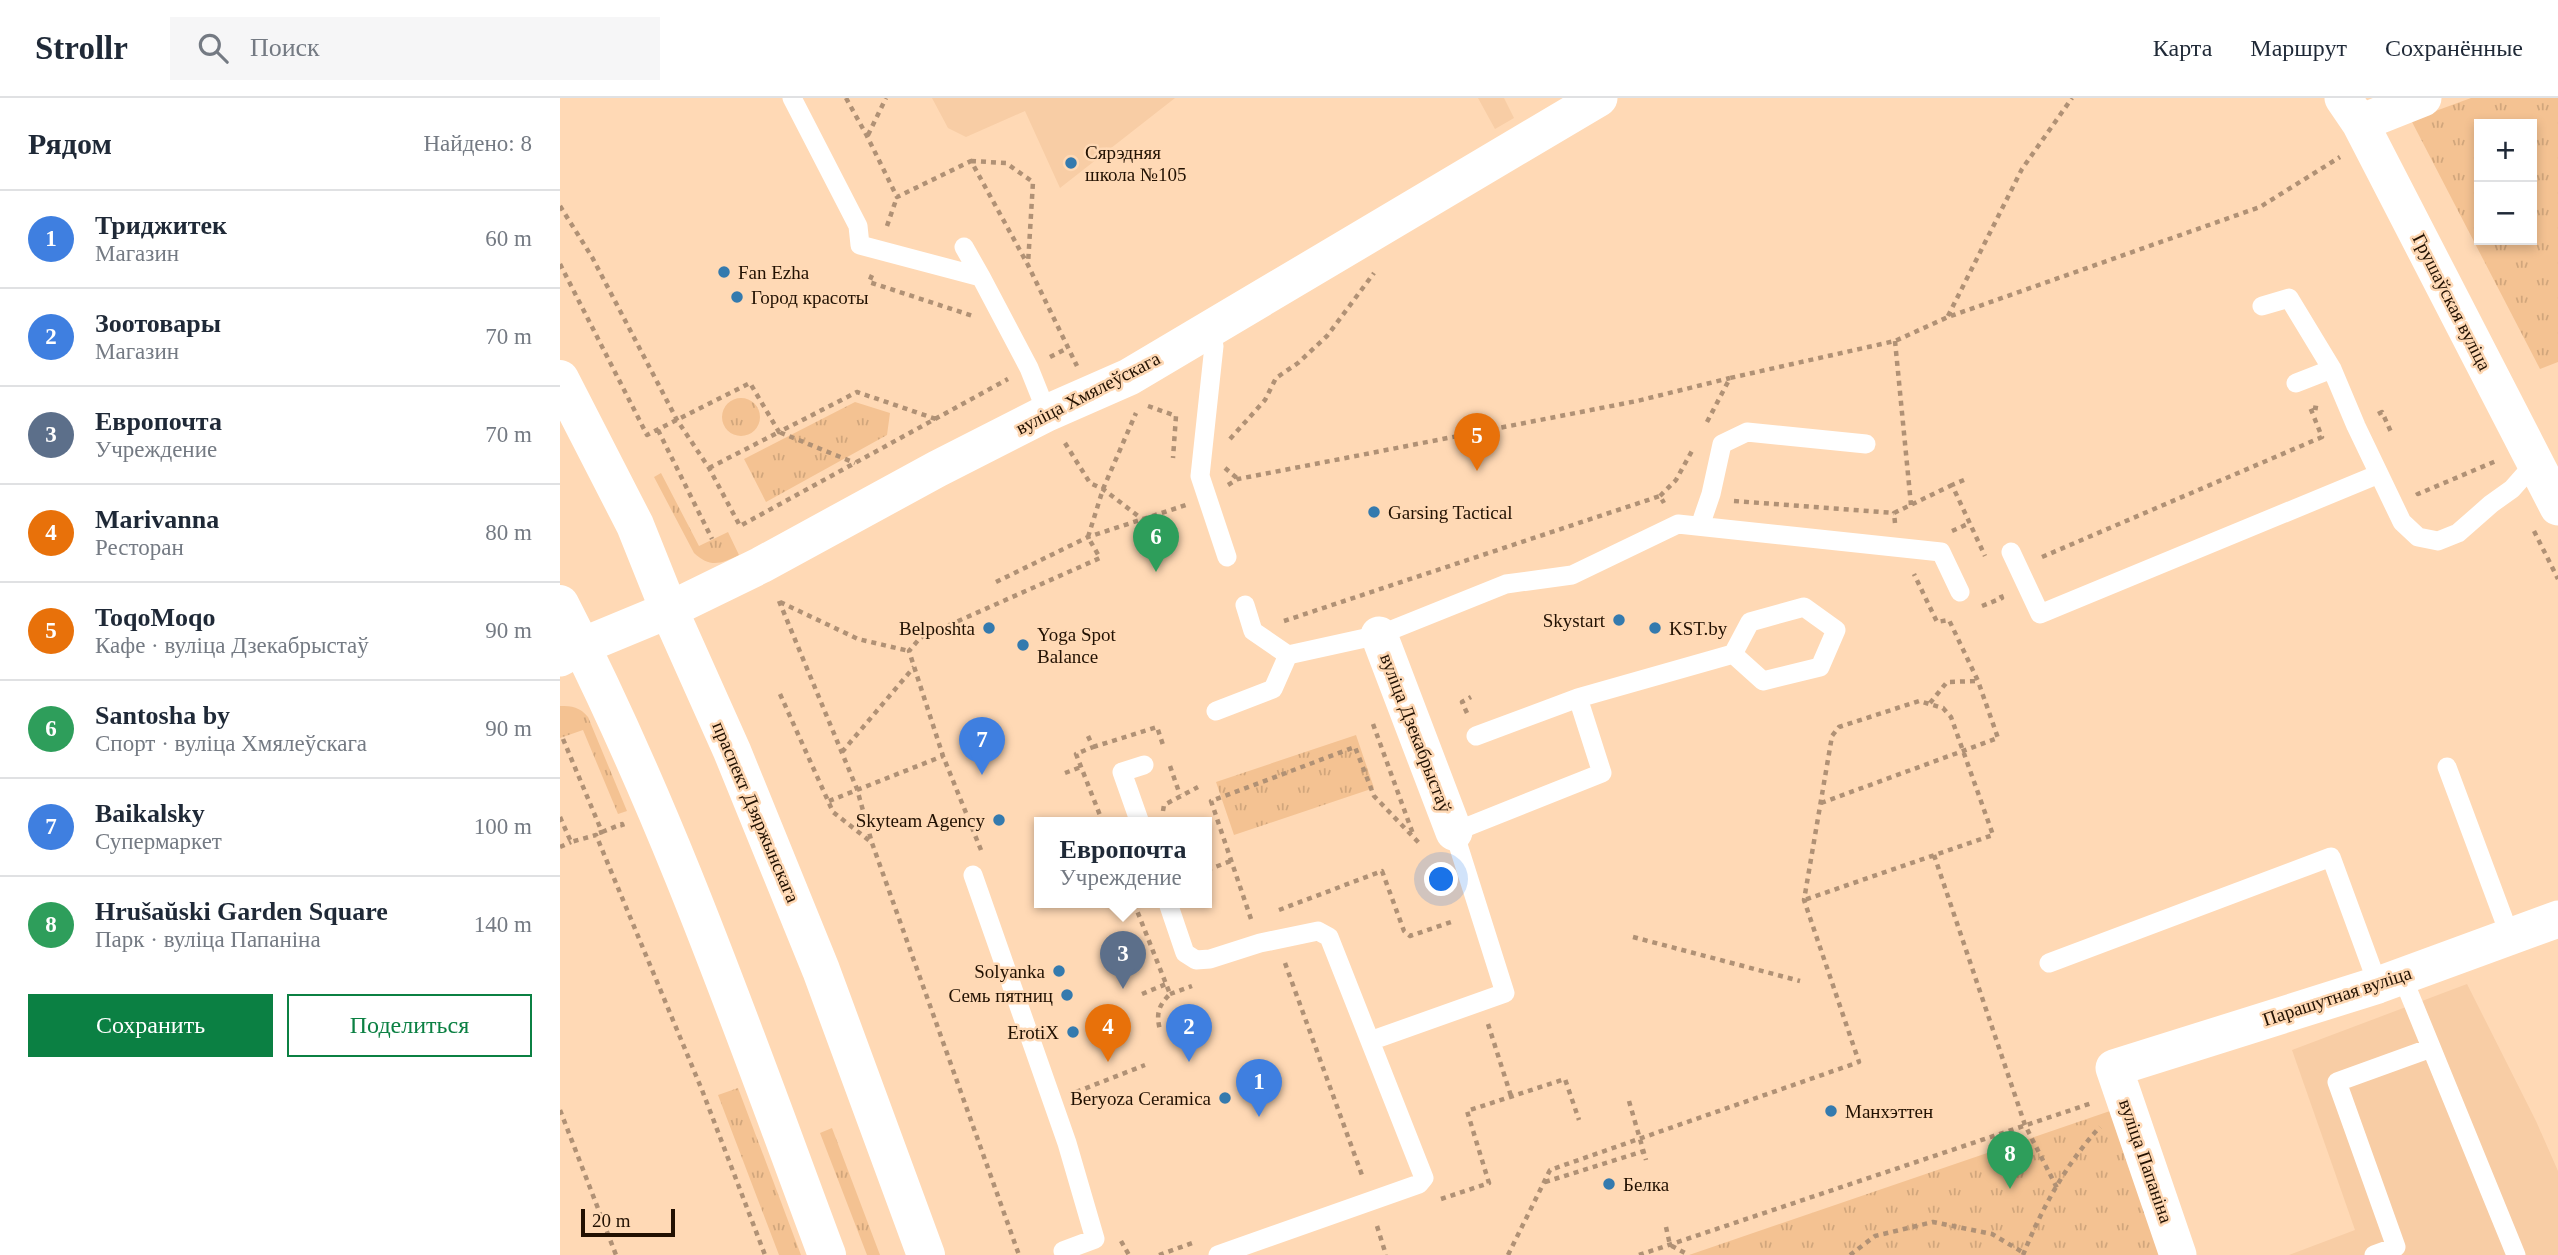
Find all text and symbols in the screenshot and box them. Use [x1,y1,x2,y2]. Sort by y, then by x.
search box [170,17,660,80]
icon: search [194,29,232,67]
text: Strollr [35,30,128,66]
text: Поиск [250,33,320,62]
text: Карта [2153,35,2212,61]
text: Маршрут [2250,35,2347,61]
text: Сохранённые [2385,35,2523,61]
map controls [2474,119,2537,245]
button: + [2474,119,2537,182]
text: Рядом [28,127,112,160]
text: Найдено: 8 [424,131,532,156]
place label: Сярэдняя школа №105 [1085,142,1186,185]
marker: Сярэдняя школа №105 [1063,155,1079,171]
button: − [2474,182,2537,245]
text: Триджитек [95,211,227,240]
text: 1 [45,226,57,251]
text: 60 m [485,226,532,251]
street label: Грушаўская вуліца [2408,230,2496,374]
text: Магазин [95,241,179,266]
place label: Fan Ezha [738,262,810,283]
marker: Fan Ezha [716,264,732,280]
place label: Город красоты [751,287,869,308]
marker: Город красоты [729,289,745,305]
text: Зоотовары [95,309,221,338]
text: 2 [45,324,57,349]
text: 70 m [485,324,532,349]
text: Магазин [95,339,179,364]
street label: вуліца Хмялеўскага [1012,347,1164,438]
text: Европочта [95,407,222,436]
pin: 5 [1454,413,1500,471]
text: 3 [45,422,57,447]
text: 70 m [485,422,532,447]
text: Учреждение [95,437,217,462]
place label: Garsing Tactical [1388,502,1512,523]
marker: Garsing Tactical [1366,504,1382,520]
text: Marivanna [95,505,219,534]
pin: 6 [1133,514,1179,572]
text: 4 [45,520,57,545]
text: 80 m [485,520,532,545]
text: Ресторан [95,535,184,560]
text: ToqoMoqo [95,603,215,632]
place label: Skystart [1543,610,1606,631]
marker: Skystart [1611,612,1627,628]
text: 5 [45,618,57,643]
text: 90 m [485,618,532,643]
place label: Belposhta [899,618,976,639]
place label: KST.by [1669,618,1728,639]
marker: Belposhta [981,620,997,636]
marker: KST.by [1647,620,1663,636]
place label: Yoga Spot Balance [1037,624,1117,667]
text: Кафе · вуліца Дзекабрыстаў [95,633,369,658]
marker: Yoga Spot Balance [1015,637,1031,653]
street label: вуліца Дзекабрыстаў [1376,650,1456,816]
text: Santosha by [95,701,230,730]
text: 6 [45,716,57,741]
text: 90 m [485,716,532,741]
pin: 7 [959,717,1005,775]
street label: праспект Дзяржынскага [708,718,804,906]
text: Спорт · вуліца Хмялеўскага [95,731,367,756]
text: Baikalsky [95,799,205,828]
place label: Skyteam Agency [856,810,985,831]
marker: Skyteam Agency [991,812,1007,828]
text: 7 [45,814,57,839]
text: 100 m [474,814,532,839]
popup [1034,817,1212,908]
text: Супермаркет [95,829,222,854]
text: Европочта [1060,835,1186,864]
your location [1424,862,1458,896]
text: Учреждение [1060,865,1182,890]
text: Hrušaŭski Garden Square [95,897,388,926]
text: 8 [45,912,57,937]
text: 140 m [474,912,532,937]
text: Парк · вуліца Папаніна [95,927,321,952]
pin: 3 [1100,931,1146,989]
place label: Solyanka [974,961,1046,982]
street label: Парашутная вуліца [2260,962,2414,1030]
marker: Solyanka [1051,963,1067,979]
place label: Семь пятниц [949,985,1053,1006]
marker: Семь пятниц [1059,987,1075,1003]
button: Сохранить [28,994,273,1057]
button: Поделиться [287,994,532,1057]
pin: 4 [1085,1004,1131,1062]
pin: 2 [1166,1004,1212,1062]
place label: ErotiX [1007,1022,1059,1043]
marker: ErotiX [1065,1024,1081,1040]
pin: 1 [1236,1059,1282,1117]
place label: Beryoza Ceramica [1070,1088,1212,1109]
marker: Beryoza Ceramica [1217,1090,1233,1106]
street label: вуліца Папаніна [2115,1096,2177,1226]
place label: Манхэттен [1845,1101,1933,1122]
marker: Манхэттен [1823,1103,1839,1119]
pin: 8 [1987,1131,2033,1189]
place label: Белка [1623,1174,1670,1195]
marker: Белка [1601,1176,1617,1192]
scale bar [581,1206,676,1238]
text: 20 m [592,1210,631,1231]

